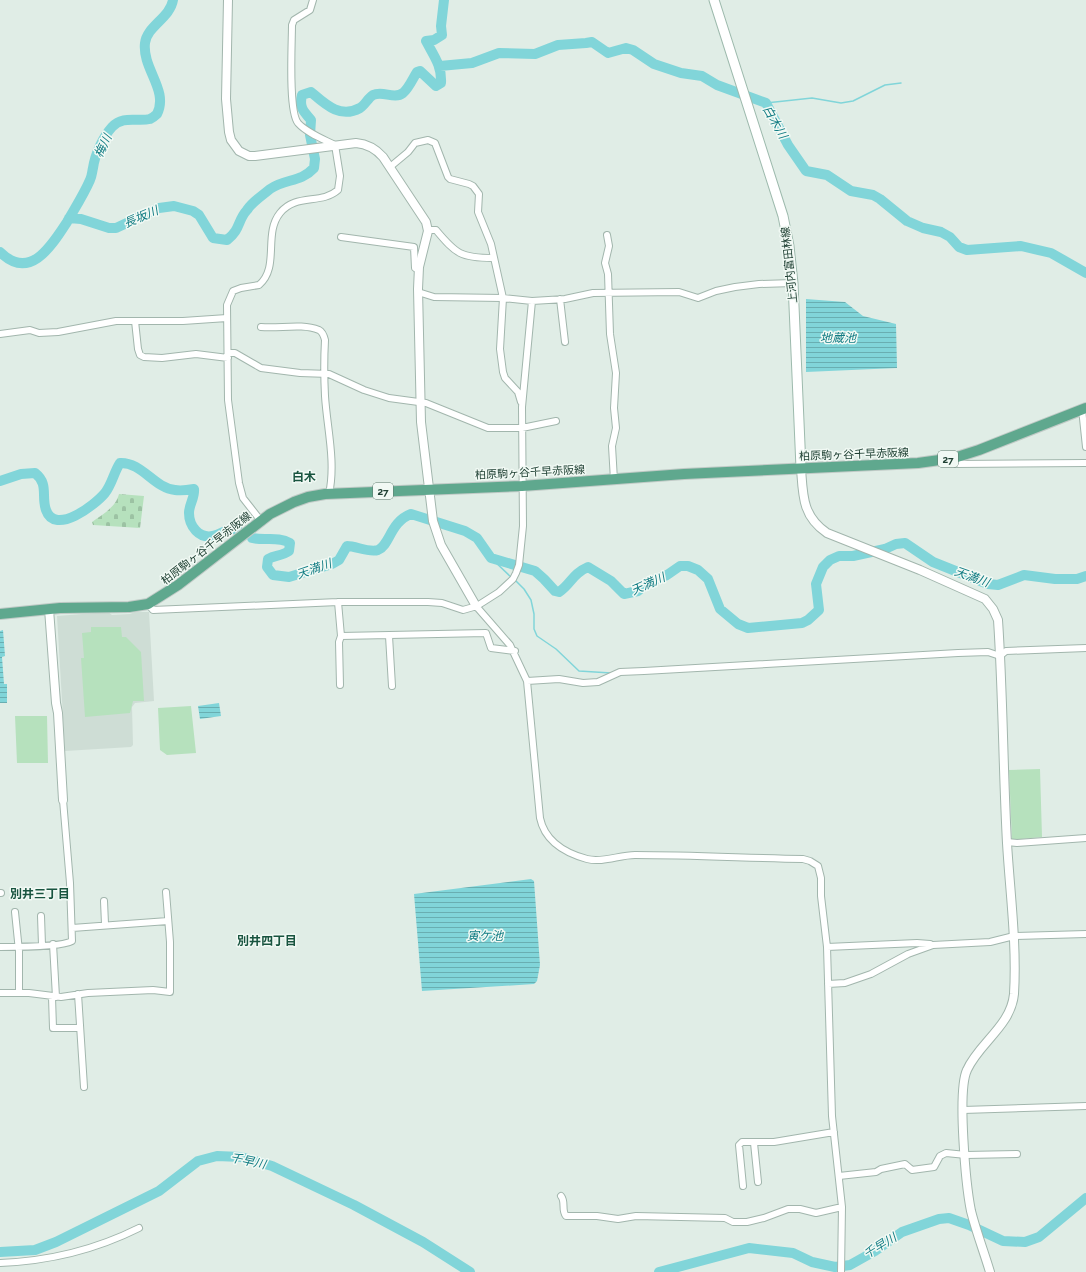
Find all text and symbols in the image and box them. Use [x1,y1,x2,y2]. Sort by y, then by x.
water label: 白木川 [760,103,791,143]
water label: 梅川 [92,130,115,160]
water label: 長坂川 [122,203,162,230]
street label: 上河内富田林線 [779,226,800,304]
water label: 地蔵池 [820,331,857,345]
street label: 柏原駒ヶ谷千早赤阪線 [799,446,909,463]
road number: 27 [938,451,958,467]
street label: 柏原駒ヶ谷千早赤阪線 [475,463,585,482]
district label: 白木 [292,470,316,484]
road number: 27 [373,483,393,499]
street label: 柏原駒ヶ谷千早赤阪線 [159,509,254,587]
water label: 天満川 [295,556,335,581]
water label: 天満川 [953,564,993,590]
water label: 天満川 [629,569,669,598]
district label: 別井三丁目 [10,887,70,901]
water label: 寅ケ池 [467,929,504,943]
district label: 別井四丁目 [237,934,297,948]
water label: 千早川 [229,1150,269,1172]
water label: 千早川 [861,1229,901,1261]

